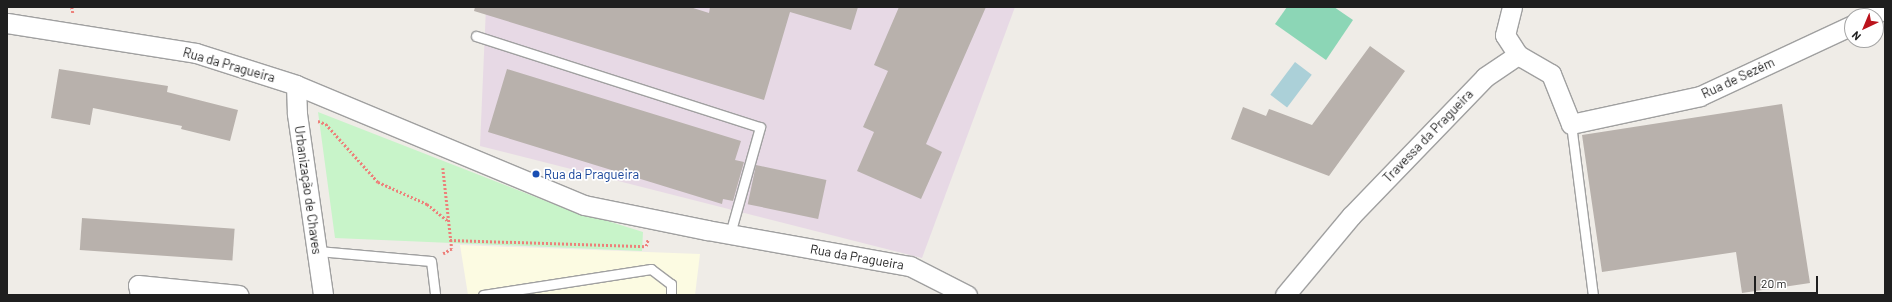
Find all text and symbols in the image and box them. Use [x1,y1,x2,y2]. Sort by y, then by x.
north arrow [1844,8,1884,48]
text: N [1849,29,1863,43]
street label: Rua da Pragueira [181,44,277,86]
street label: Rua de Sezém [1699,54,1777,102]
street label: Travessa da Pragueira [1380,86,1476,186]
street label: Urbanização de Chaves [291,125,325,255]
place label: Rua da Pragueira [544,166,639,182]
marker: Rua da Pragueira [531,169,541,179]
street label: Rua da Pragueira [809,241,905,273]
scale bar [1756,268,1820,294]
text: 20 m [1761,276,1787,290]

